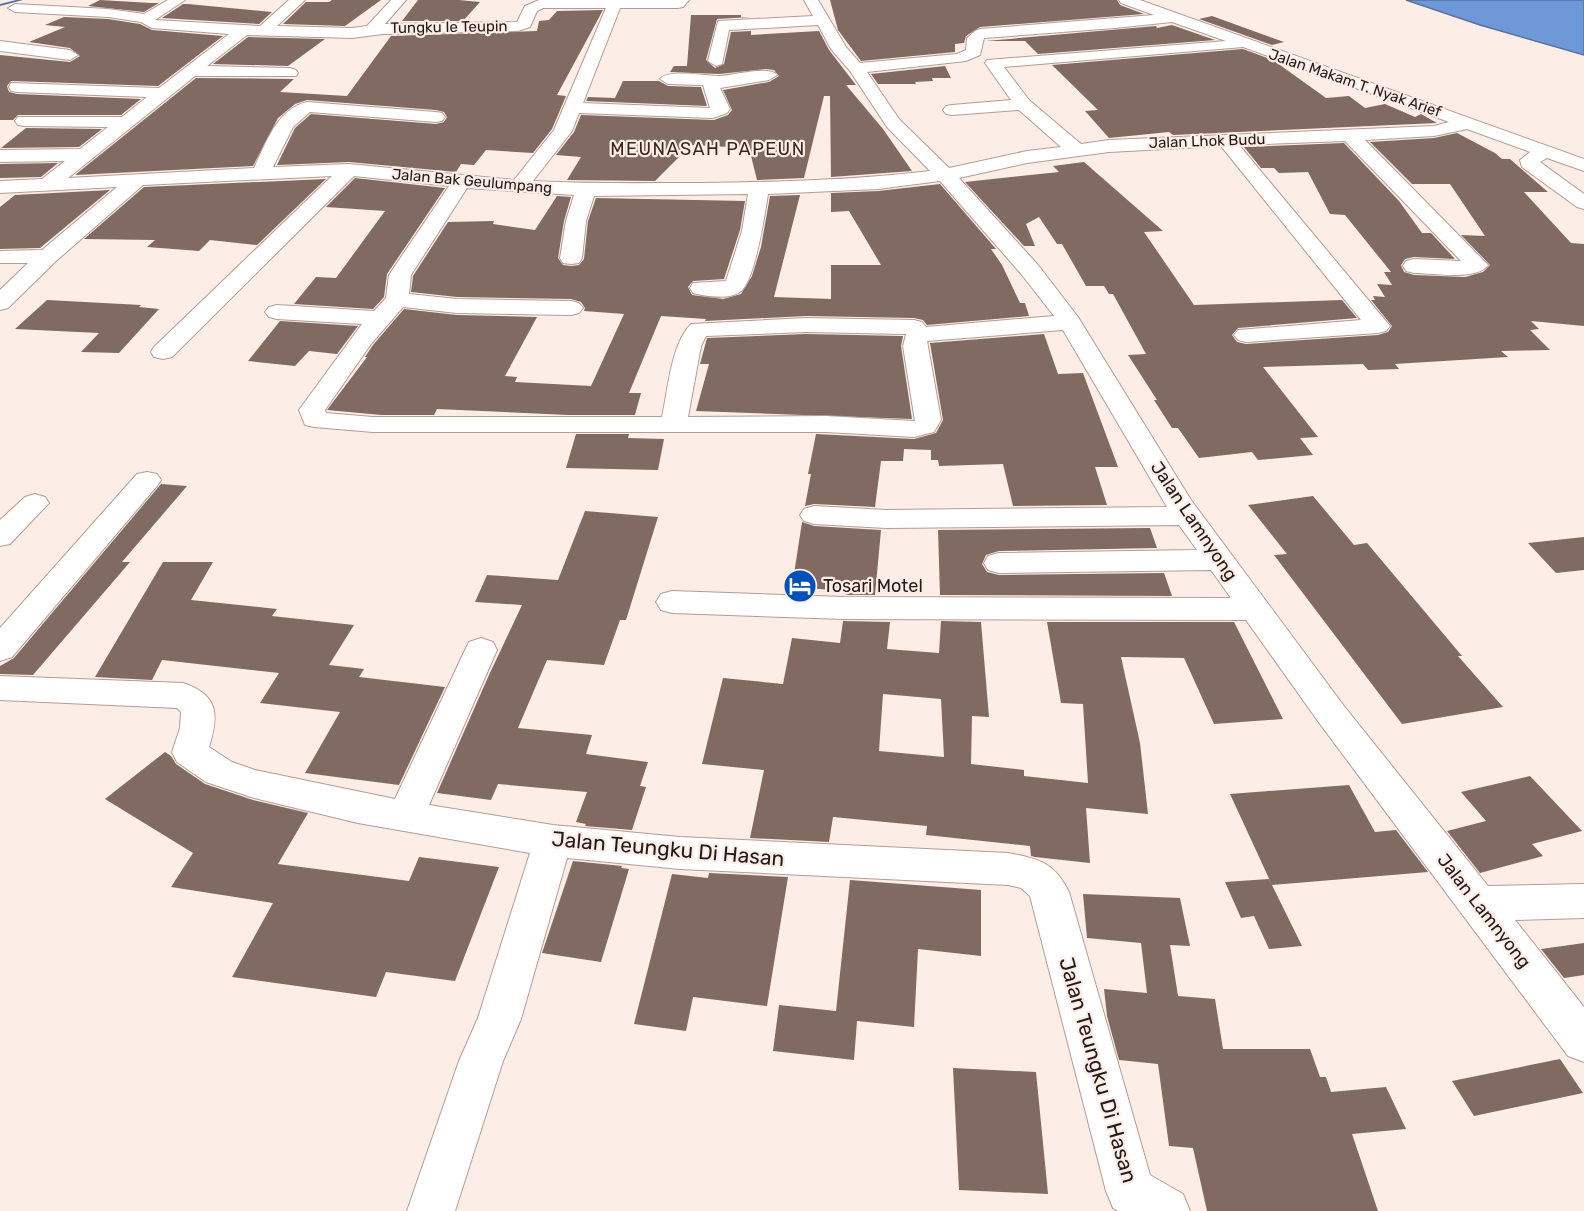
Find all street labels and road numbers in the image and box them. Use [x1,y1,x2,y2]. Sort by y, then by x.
street label: Tungku Ie Teupin [390,17,508,37]
street label: Jalan Makam T. Nyak Arief [1266,45,1444,121]
street label: Jalan Lhok Budu [1148,130,1266,152]
street label: Jalan Bak Geulumpang [391,165,553,197]
street label: Jalan Lamnyong [1146,457,1242,585]
street label: Jalan Teungku Di Hasan [551,826,785,871]
street label: Jalan Lamnyong [1432,849,1536,973]
street label: Jalan Teungku Di Hasan [1054,954,1143,1186]

